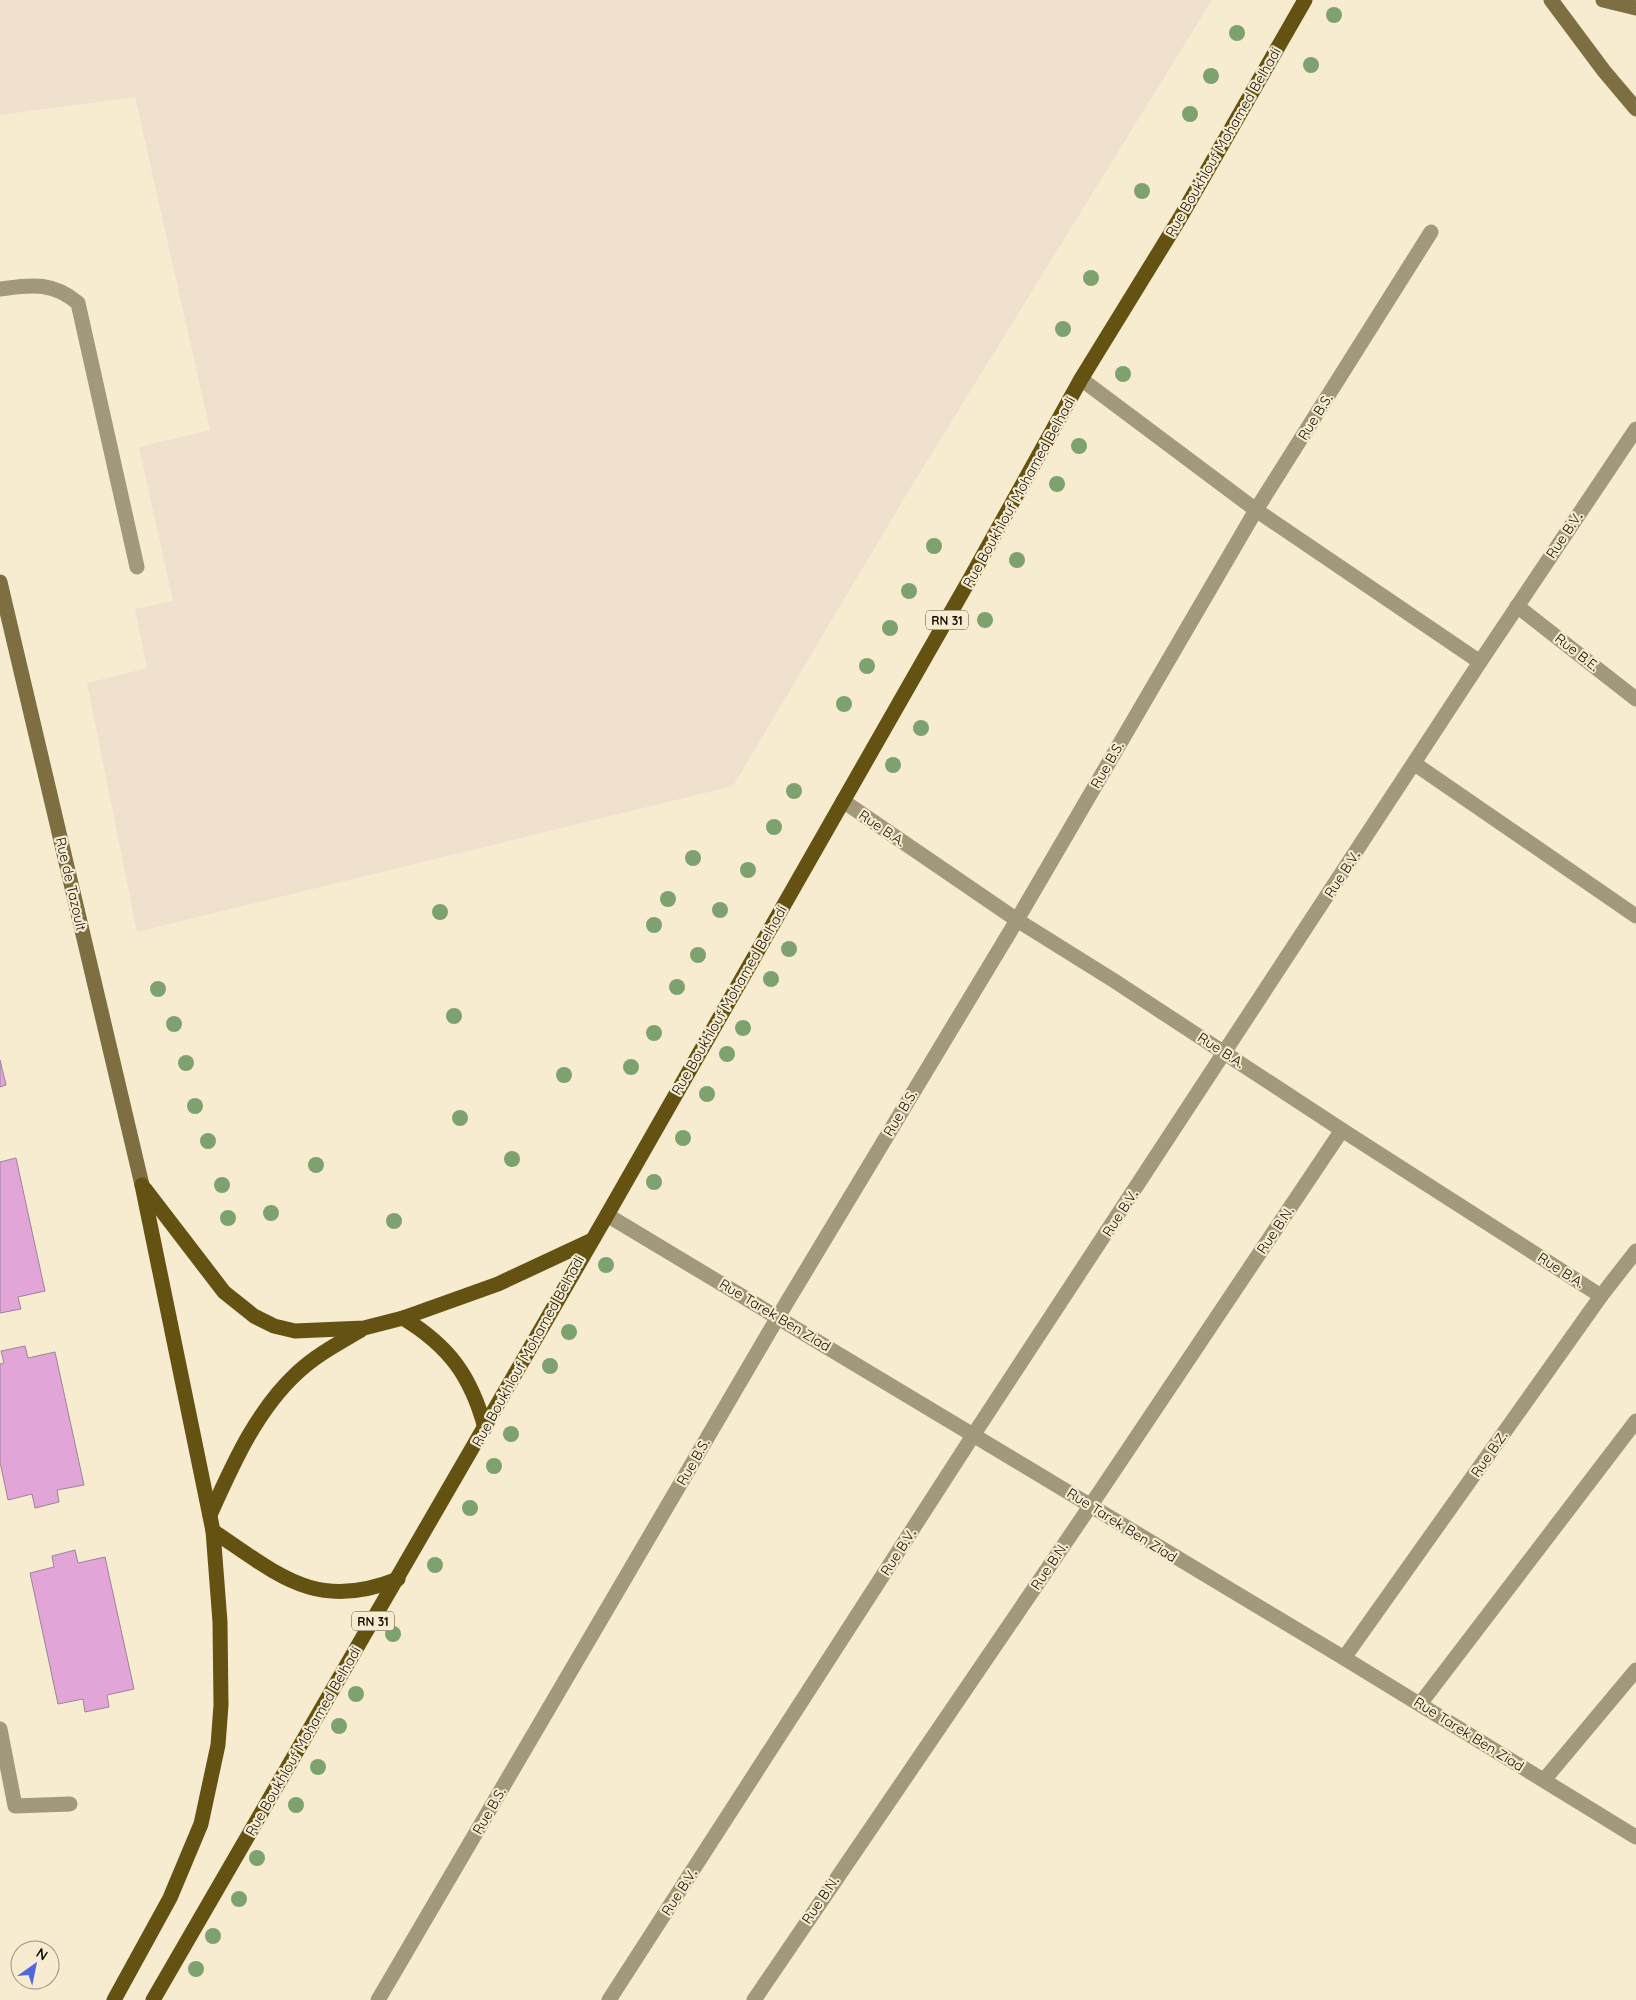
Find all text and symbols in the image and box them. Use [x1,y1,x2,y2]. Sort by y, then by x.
street label: Rue Boukhlouf Mohamed Belhadi [1161,44,1285,240]
street label: Rue B.S. [1294,391,1336,443]
street label: Rue Boukhlouf Mohamed Belhadi [959,393,1079,591]
street label: Rue B.V. [1542,508,1586,562]
road number: RN 31 [926,610,968,630]
street label: Rue B.E. [1551,629,1603,675]
street label: Rue B.S. [1086,738,1128,792]
street label: Rue B.A. [855,806,909,850]
street label: Rue de Tazoult [51,835,91,933]
street label: Rue B.V. [1320,847,1364,901]
street label: Rue Boukhlouf Mohamed Belhadi [667,902,791,1098]
street label: Rue B.A. [1194,1028,1248,1072]
street label: Rue B.S. [879,1087,921,1139]
street label: Rue B.V. [1098,1186,1142,1240]
street label: Rue B.N. [1253,1203,1297,1257]
street label: Rue B.A. [1534,1248,1588,1292]
street label: Rue Boukhlouf Mohamed Belhadi [468,1252,588,1450]
street label: Rue Tarek Ben Ziad [716,1275,834,1355]
street label: Rue B.Z. [1467,1427,1511,1481]
street label: Rue B.S. [672,1435,714,1489]
street label: Rue Tarek Ben Ziad [1064,1484,1180,1566]
street label: Rue B.V. [876,1525,920,1579]
street label: Rue B.N. [1027,1539,1071,1593]
road number: RN 31 [352,1612,394,1630]
street label: Rue Boukhlouf Mohamed Belhadi [241,1643,365,1839]
street label: Rue Tarek Ben Ziad [1411,1693,1527,1775]
street label: Rue B.S. [468,1784,510,1838]
street label: Rue B.V. [657,1865,701,1919]
street label: Rue B.N. [798,1873,842,1927]
north arrow [10,1940,60,1990]
text: N [33,1944,51,1964]

